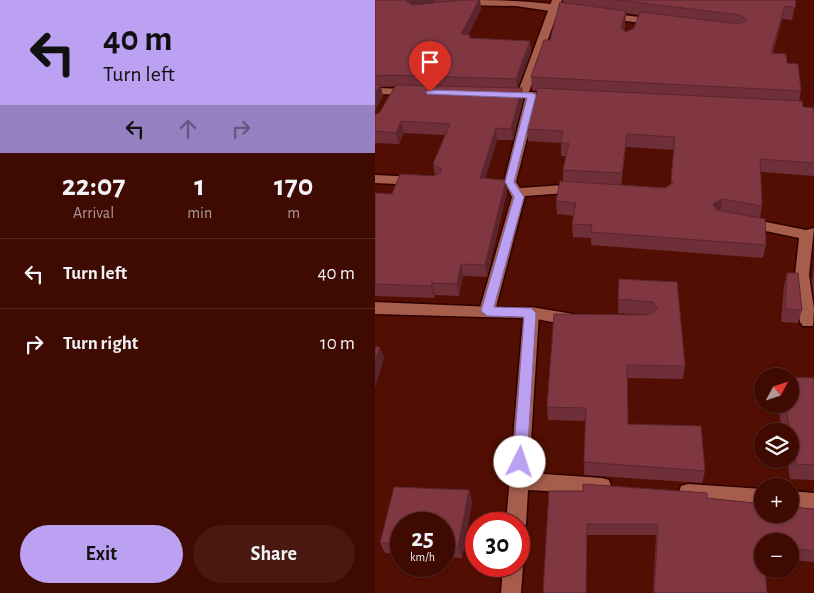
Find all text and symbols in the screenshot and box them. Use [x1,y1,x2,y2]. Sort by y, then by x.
icon: left [20,20,85,85]
text: 40 m [103,22,172,57]
pin [409,41,451,92]
icon: arrive [416,48,444,76]
text: Turn left [103,63,175,85]
icon: left [121,115,149,143]
icon: ahead [174,115,202,143]
icon: right [227,115,255,143]
text: 22:07 [62,171,125,201]
text: 1 [194,171,205,201]
text: 170 [274,171,313,201]
text: Arrival [73,205,114,221]
text: min [187,205,212,221]
text: m [287,205,300,221]
icon: left [20,260,48,288]
text: Turn left [63,264,127,283]
text: 40 m [317,264,355,283]
icon: right [20,330,48,358]
text: Turn right [63,334,138,353]
text: 10 m [320,334,355,353]
north arrow [754,368,799,412]
map controls [754,368,799,578]
button: layers [754,423,799,468]
position arrow [493,435,545,487]
button: + [754,478,799,523]
speed limit sign: 30 [465,512,530,577]
button: Exit [20,525,183,583]
button: Share [193,525,355,583]
text: 25 [411,526,434,551]
button: − [754,533,799,578]
text: km/h [410,551,435,563]

